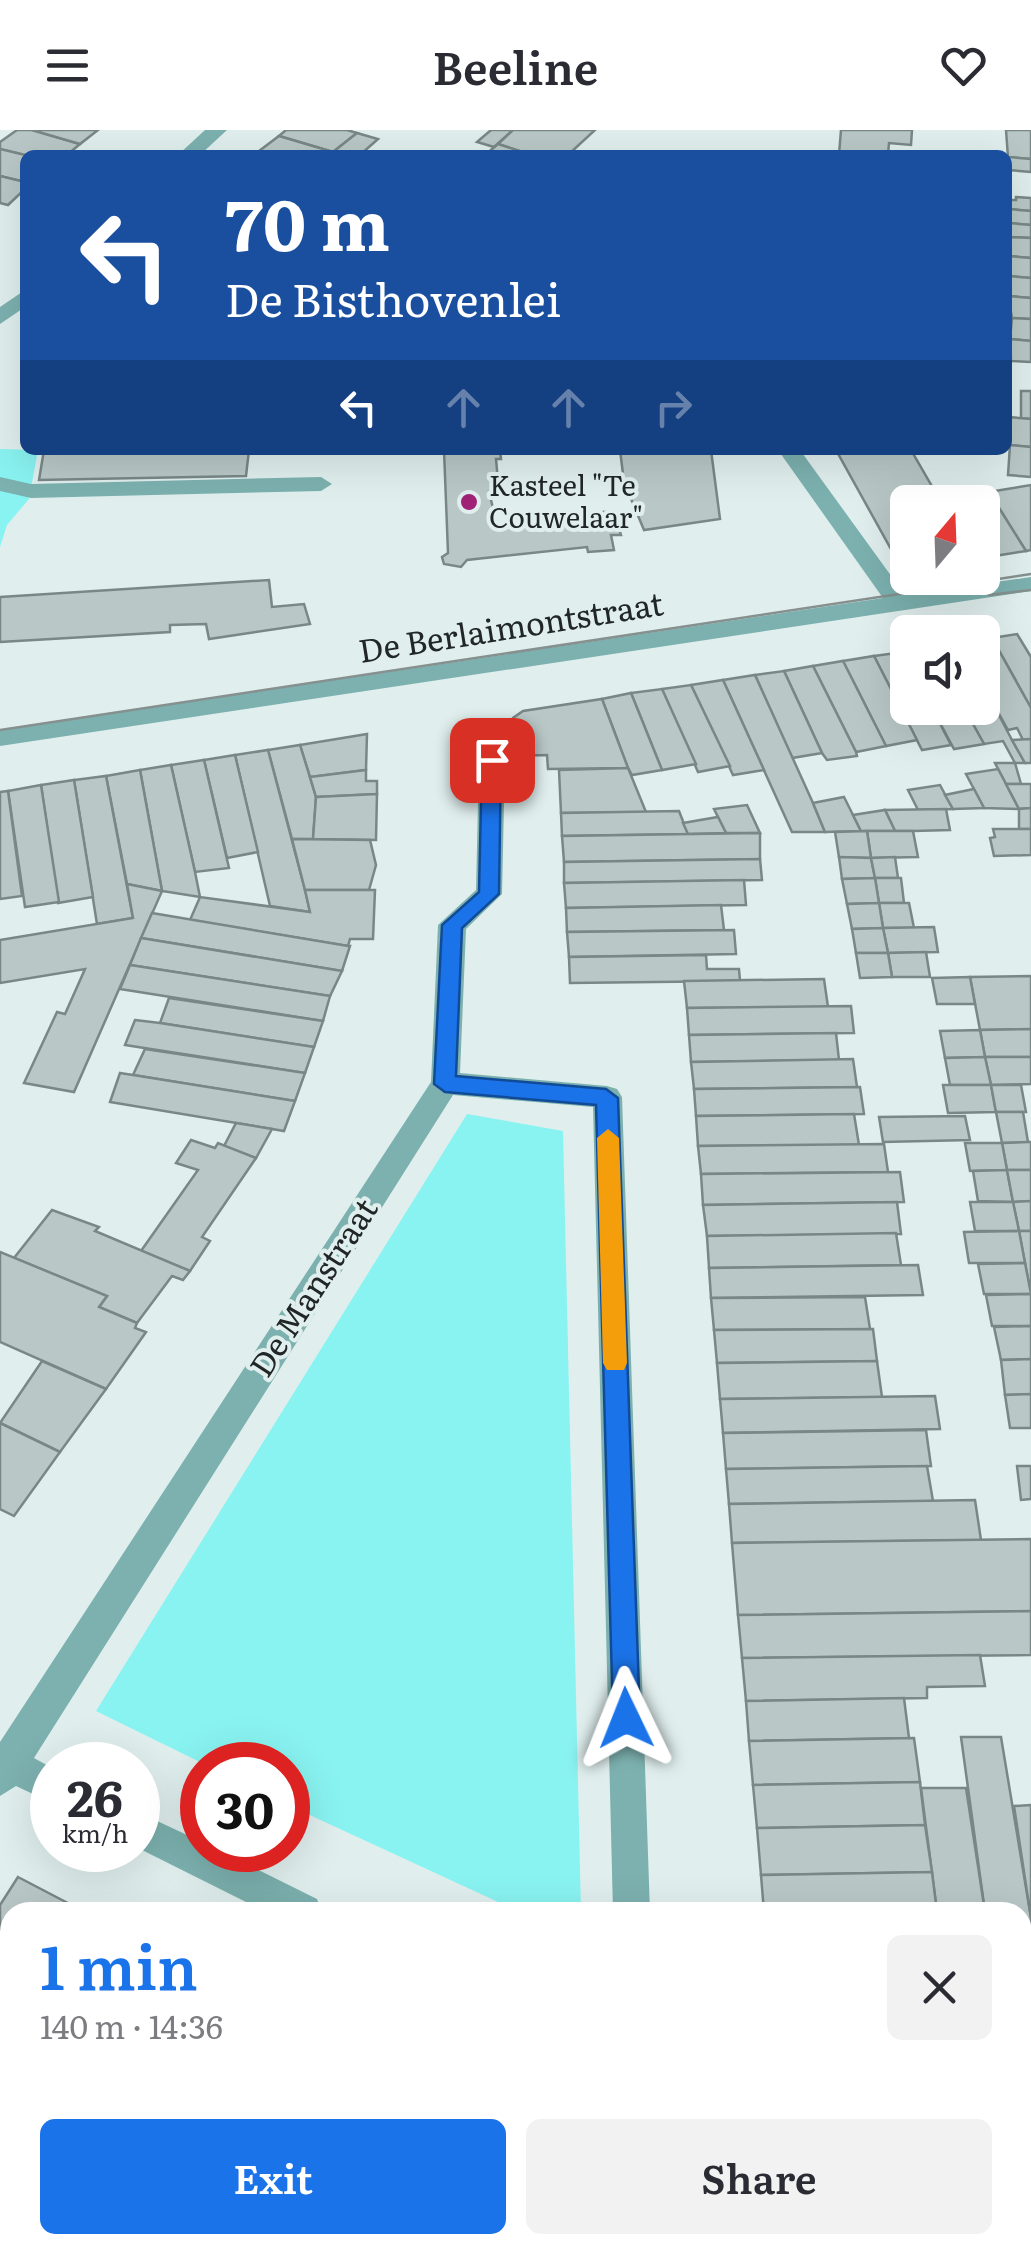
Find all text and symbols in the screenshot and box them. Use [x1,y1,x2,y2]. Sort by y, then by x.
text: Beeline [433,32,598,99]
icon: menu [40,38,95,93]
icon: heart [936,38,991,93]
text: 70 m [225,169,390,273]
icon: left [60,190,190,320]
text: De Bisthovenlei [225,264,561,331]
icon: left [331,380,386,435]
icon: ahead [436,380,491,435]
icon: ahead [541,380,596,435]
icon: right [646,380,701,435]
place label: Kasteel "Te Couwelaar" [489,463,643,537]
north arrow [890,485,1000,595]
map controls [890,485,1000,725]
marker: Kasteel "Te Couwelaar" [458,491,480,513]
street label: De Berlaimontstraat [355,577,666,673]
button: sound [890,615,1000,725]
pin [450,718,535,803]
icon: arrive [465,733,520,788]
street label: De Manstraat [236,1187,387,1385]
position arrow [574,1666,678,1770]
speed limit sign: 30 [180,1742,310,1872]
text: 26 [67,1758,123,1832]
text: km/h [62,1814,128,1851]
text: 1 min [40,1919,198,2008]
button: close [887,1935,992,2040]
text: 140 m · 14:36 [40,2001,223,2049]
button: Exit [40,2119,506,2234]
button: Share [526,2119,992,2234]

